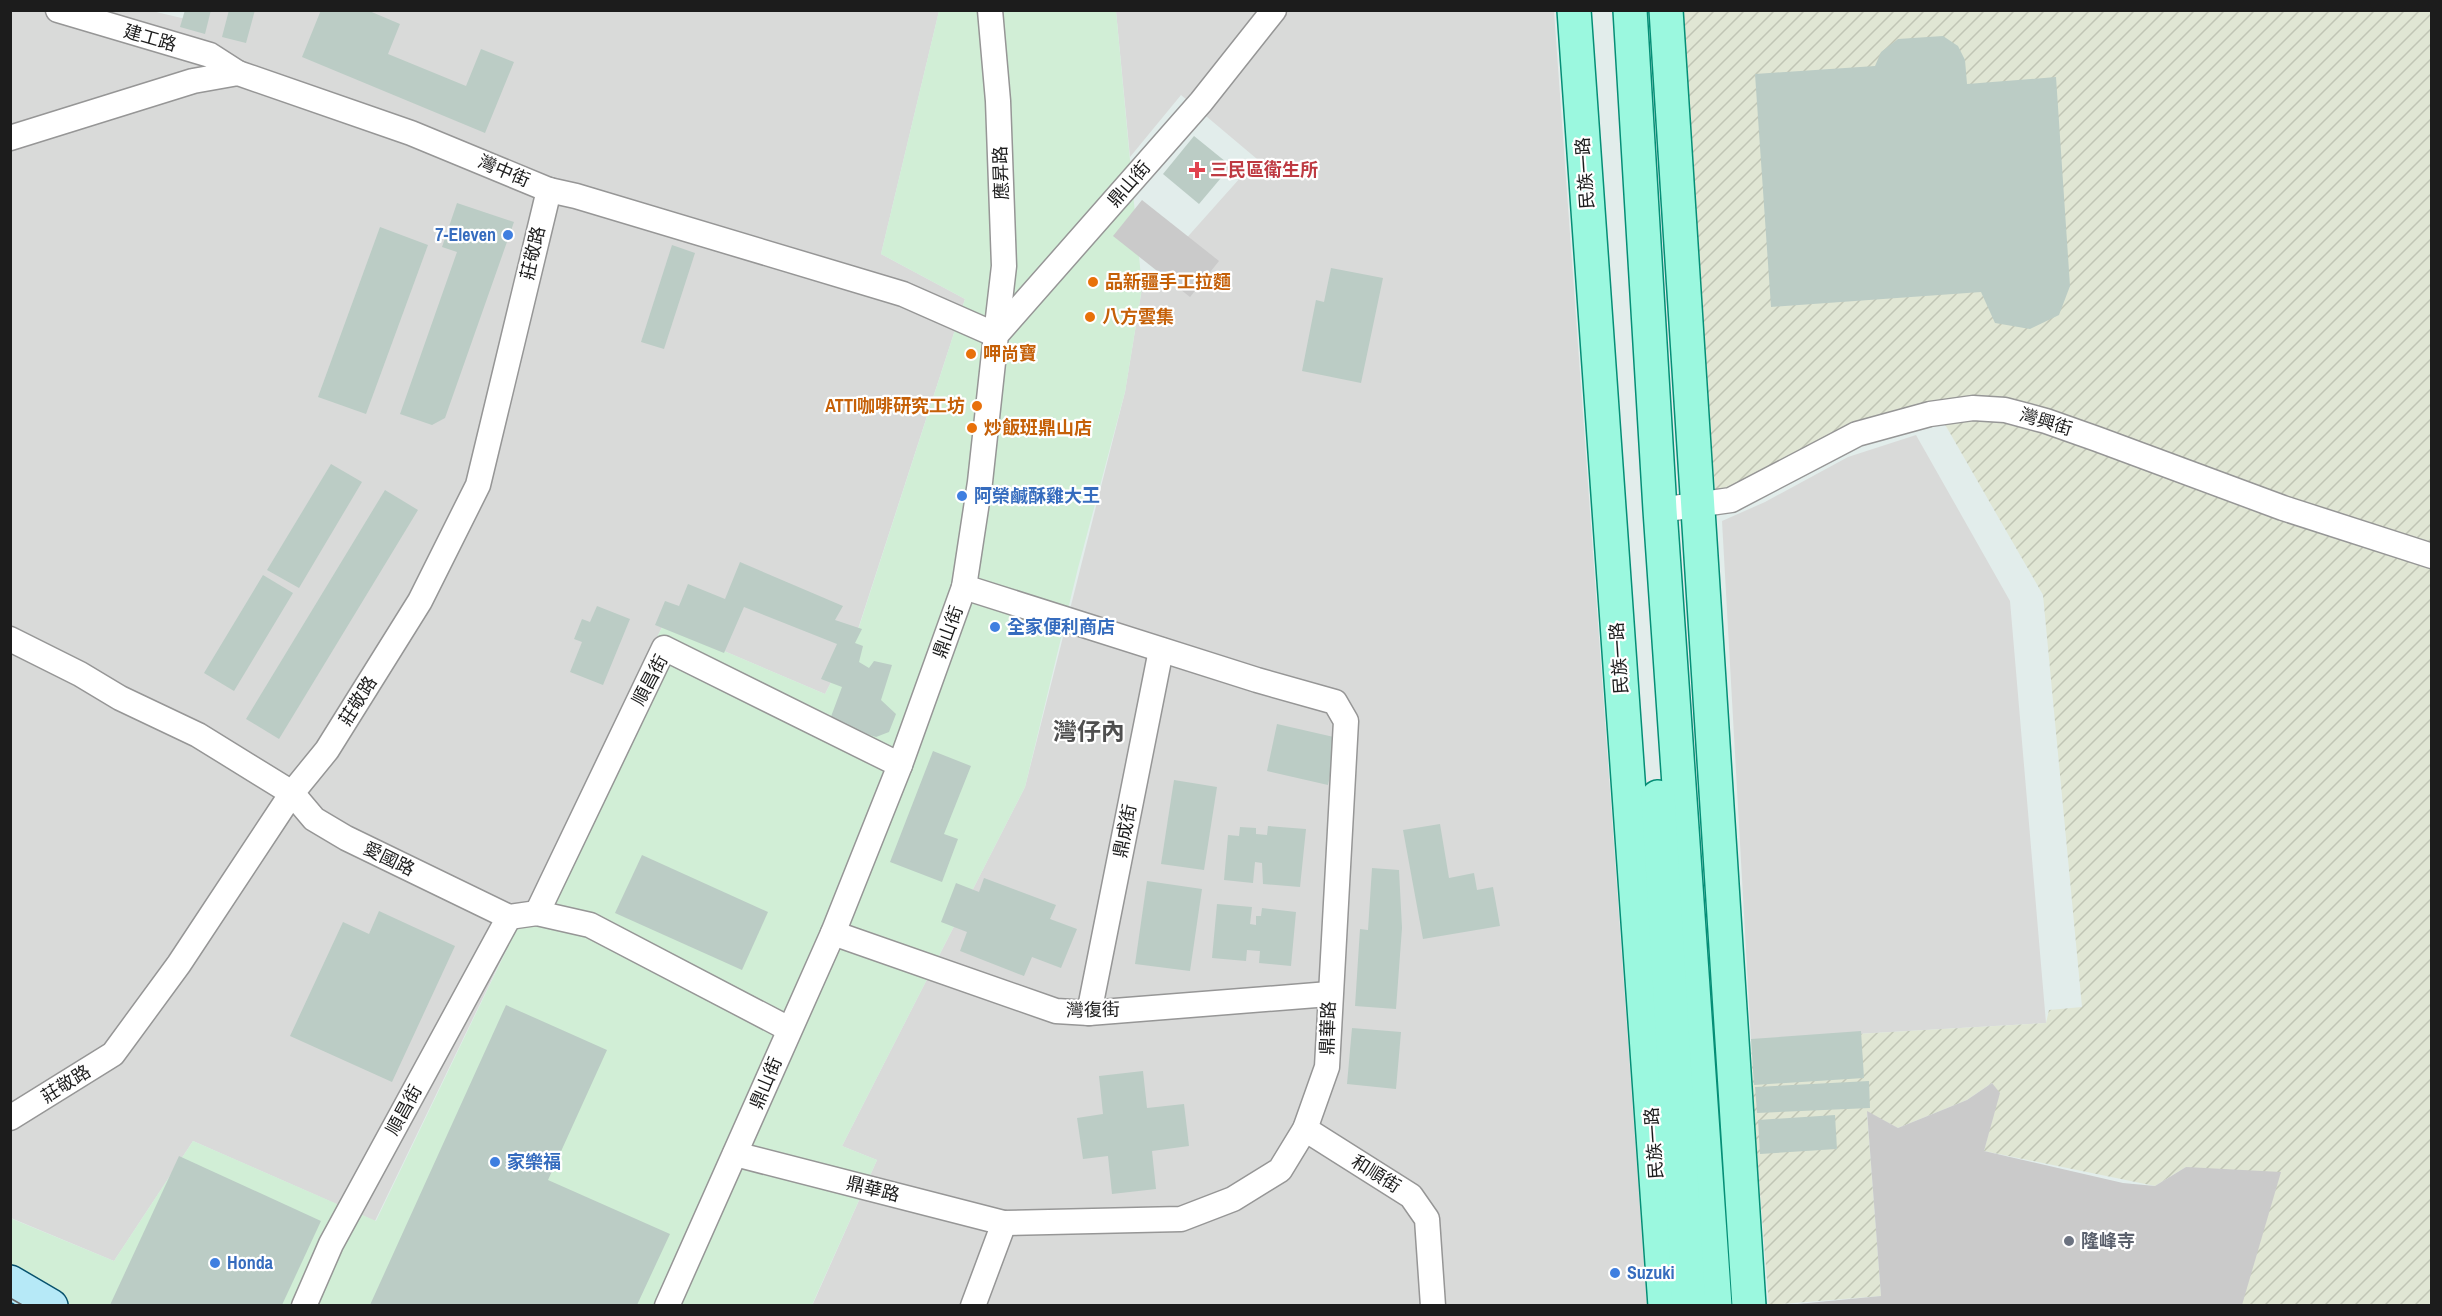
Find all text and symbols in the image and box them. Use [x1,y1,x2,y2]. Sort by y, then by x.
street label: 建工路 [121,18,180,57]
street label: 民族一路 [1570,136,1599,210]
street label: 應昇路 [987,146,1014,200]
street label: 灣中街 [474,148,534,193]
street label: 鼎山街 [1101,155,1156,212]
place label: 三民區衛生所 [1210,157,1318,182]
marker: 三民區衛生所 [1188,161,1206,179]
place label: 7-Eleven [435,222,496,247]
street label: 莊敬路 [514,224,551,282]
marker: 7-Eleven [501,228,515,242]
place label: 品新疆手工拉麵 [1105,269,1231,294]
marker: 品新疆手工拉麵 [1086,275,1100,289]
place label: 八方雲集 [1102,304,1174,329]
marker: 八方雲集 [1083,310,1097,324]
place label: 呷尚寶 [983,341,1037,366]
marker: 呷尚寶 [964,347,978,361]
place label: ATTI咖啡研究工坊 [825,393,965,418]
marker: ATTI咖啡研究工坊 [970,399,984,413]
street label: 灣興街 [2017,402,2076,441]
place label: 炒飯班鼎山店 [984,415,1092,440]
marker: 炒飯班鼎山店 [965,421,979,435]
place label: 阿榮鹹酥雞大王 [974,483,1100,508]
marker: 阿榮鹹酥雞大王 [955,489,969,503]
street label: 鼎山街 [927,602,969,661]
place label: 全家便利商店 [1007,614,1115,639]
marker: 全家便利商店 [988,620,1002,634]
street label: 民族一路 [1604,621,1633,695]
street label: 順昌街 [626,650,673,709]
street label: 莊敬路 [333,671,382,730]
district label: 灣仔內 [1053,715,1125,747]
street label: 鼎成街 [1107,802,1142,860]
street label: 愛國路 [359,835,419,882]
street label: 灣復街 [1066,997,1120,1022]
street label: 鼎華路 [1314,1001,1341,1055]
street label: 鼎山街 [743,1053,788,1113]
street label: 莊敬路 [36,1059,95,1108]
street label: 順昌街 [380,1080,428,1139]
street label: 民族一路 [1639,1106,1668,1180]
place label: 家樂福 [507,1149,561,1174]
street label: 和順街 [1347,1149,1406,1198]
marker: 家樂福 [488,1155,502,1169]
street label: 鼎華路 [844,1170,902,1207]
place label: 隆峰寺 [2081,1228,2135,1253]
marker: 隆峰寺 [2062,1234,2076,1248]
place label: Honda [227,1250,274,1275]
marker: Honda [208,1256,222,1270]
place label: Suzuki [1627,1260,1675,1285]
marker: Suzuki [1608,1266,1622,1280]

